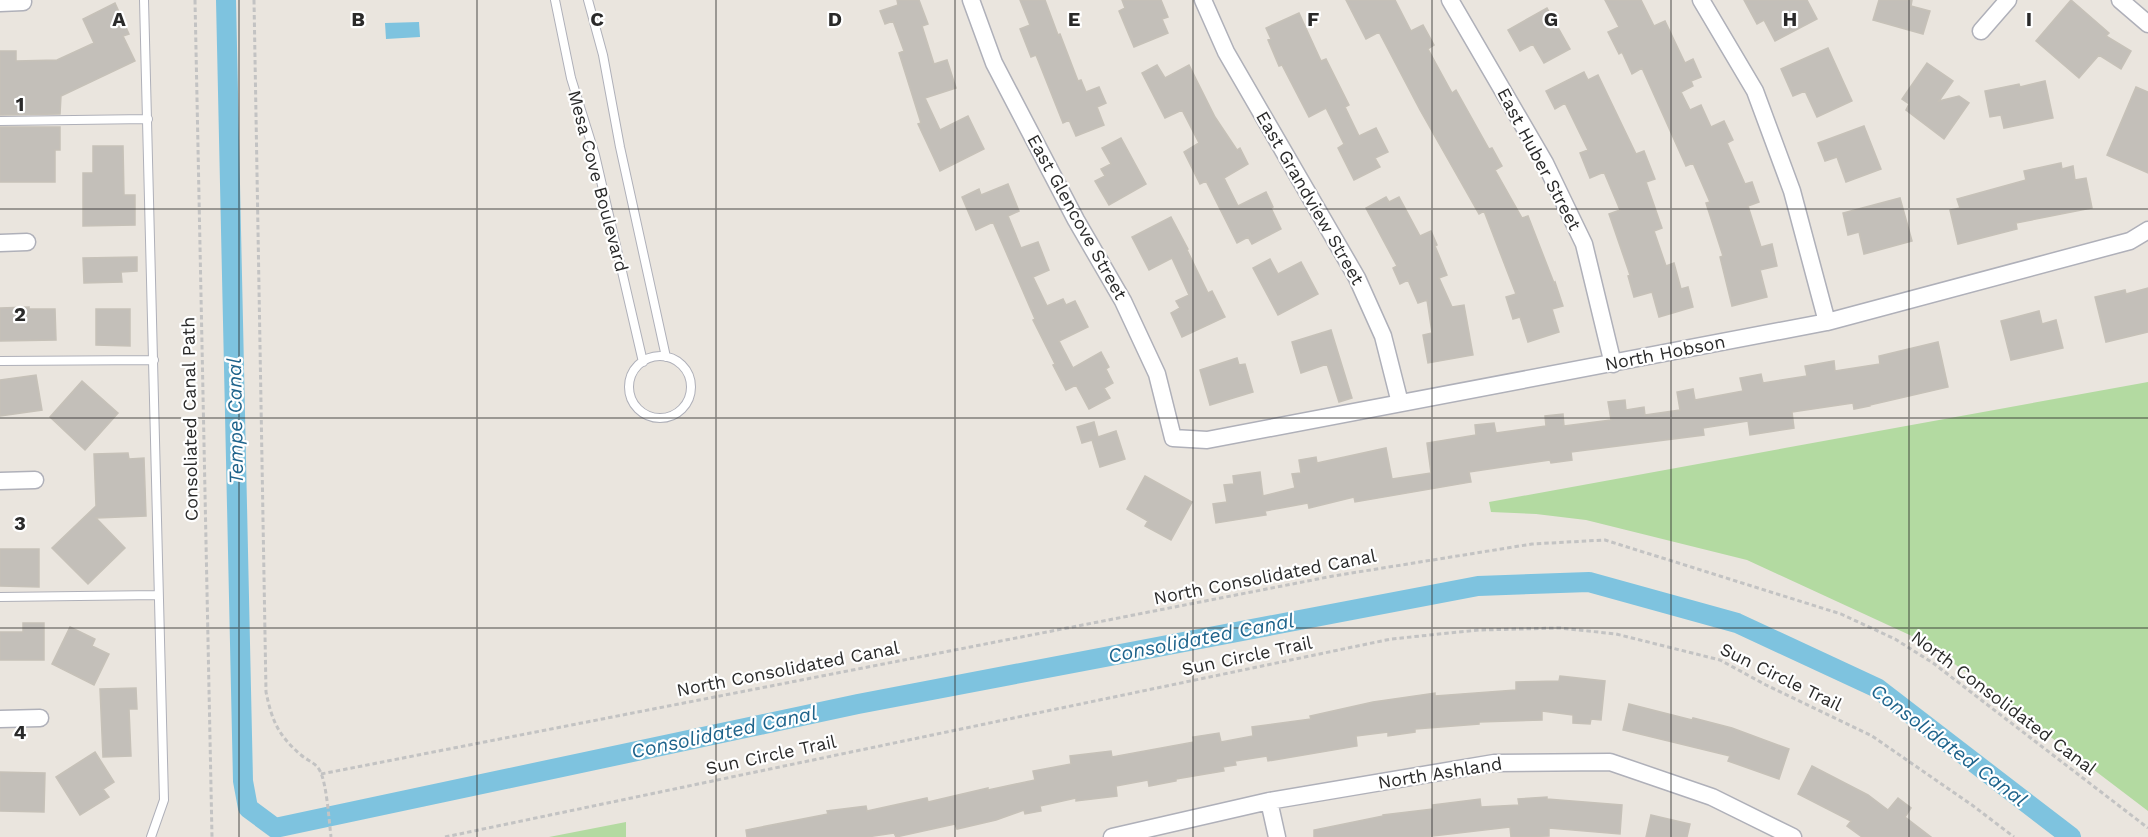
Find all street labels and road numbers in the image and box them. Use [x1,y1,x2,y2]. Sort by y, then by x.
street label: East Huber Street [1493,84,1586,234]
street label: Mesa Cove Boulevard [564,88,633,274]
street label: East Grandview Street [1252,107,1369,289]
street label: East Glencove Street [1023,130,1132,304]
street label: Consoliated Canal Path [177,317,202,521]
street label: North Hobson [1603,331,1727,374]
street label: North Consolidated Canal [1152,545,1378,608]
street label: North Consolidated Canal [1907,626,2101,780]
street label: Sun Circle Trail [1180,631,1315,680]
street label: North Consolidated Canal [675,637,901,700]
street label: Sun Circle Trail [1717,638,1846,715]
street label: Sun Circle Trail [704,730,839,779]
street label: North Ashland [1376,752,1503,793]

